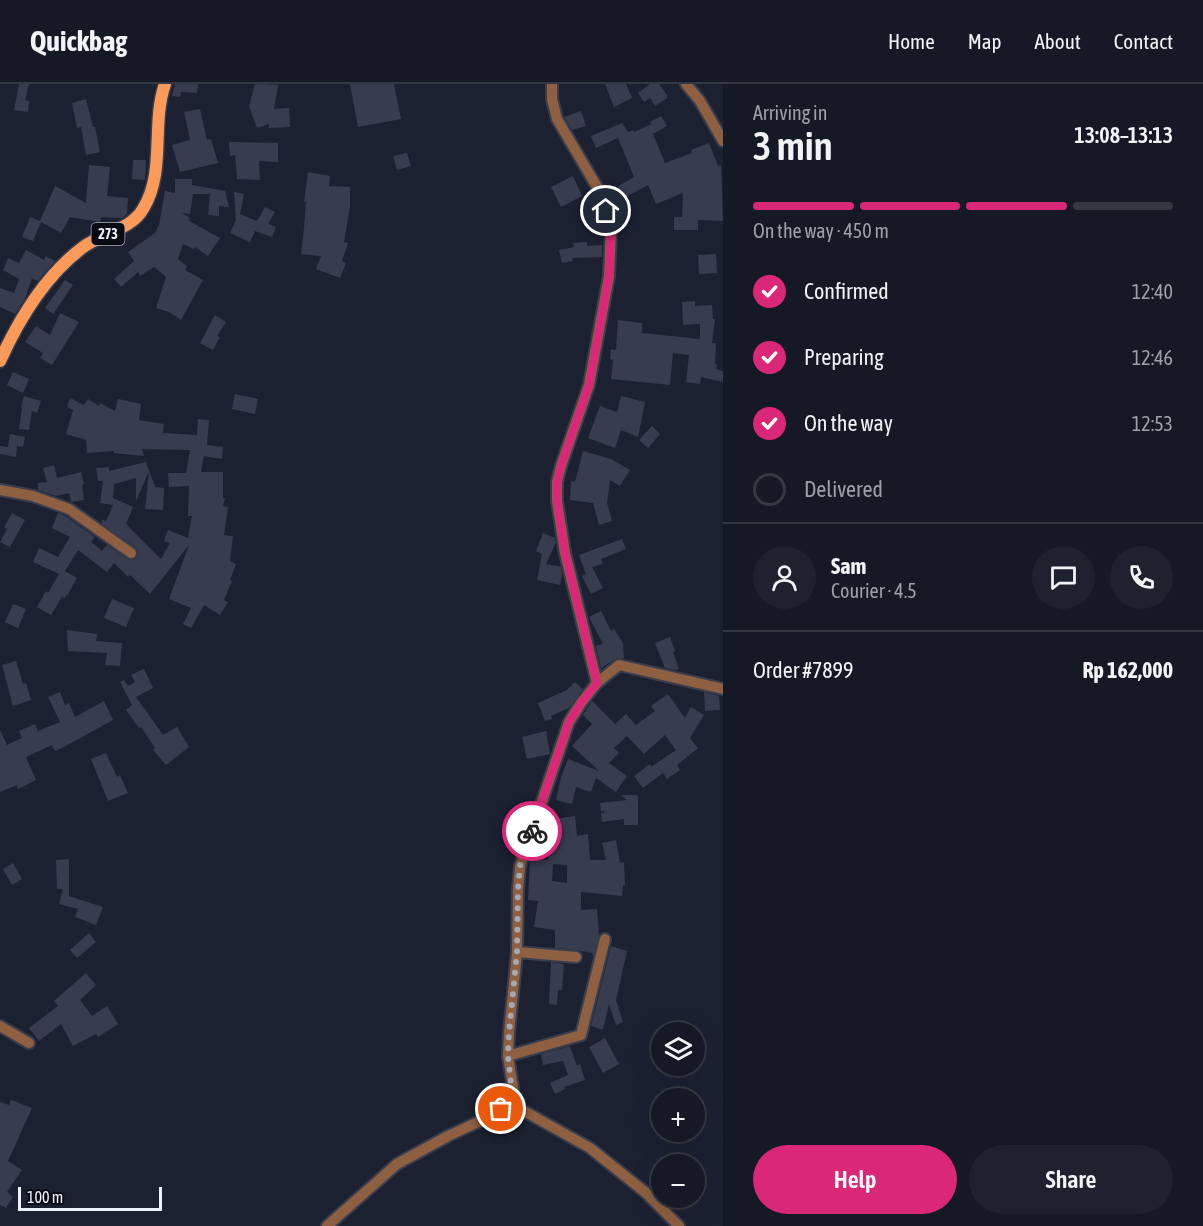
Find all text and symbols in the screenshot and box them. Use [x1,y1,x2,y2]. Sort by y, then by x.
text: Quickbag [30,25,127,57]
text: Home [888,29,935,53]
text: Map [968,29,1002,53]
text: About [1035,29,1081,53]
text: Contact [1114,29,1173,53]
text: Arriving in [753,101,827,124]
text: 13:08–13:13 [1074,122,1173,148]
text: 3 min [753,124,833,168]
pin [580,185,631,236]
icon: home [589,194,622,227]
text: On the way · 450 m [753,219,889,242]
road number: 273 [92,223,124,245]
icon: check [753,275,786,308]
text: Confirmed [804,278,889,304]
text: 12:40 [1132,280,1173,303]
icon: check [753,341,786,374]
text: Preparing [804,344,884,370]
text: 12:46 [1132,346,1173,369]
icon: check [753,407,786,440]
text: On the way [804,410,893,436]
text: 12:53 [1132,412,1173,435]
text: Delivered [804,476,883,502]
button: person [753,546,816,609]
button: chat [1032,546,1095,609]
button: phone [1110,546,1173,609]
text: Sam [831,553,866,579]
text: Courier · 4.5 [831,579,917,602]
text: Order #7899 [753,657,853,683]
text: Rp 162,000 [1083,657,1173,683]
courier [502,801,562,861]
icon: bike [516,815,549,848]
map controls [651,1022,705,1208]
button: layers [651,1022,705,1076]
pin [475,1083,526,1134]
button: + [651,1088,705,1142]
icon: bag [484,1092,517,1125]
button: Help [753,1145,957,1214]
button: Share [969,1145,1173,1214]
button: − [651,1154,705,1208]
scale bar [18,1184,162,1212]
text: 100 m [27,1188,63,1206]

